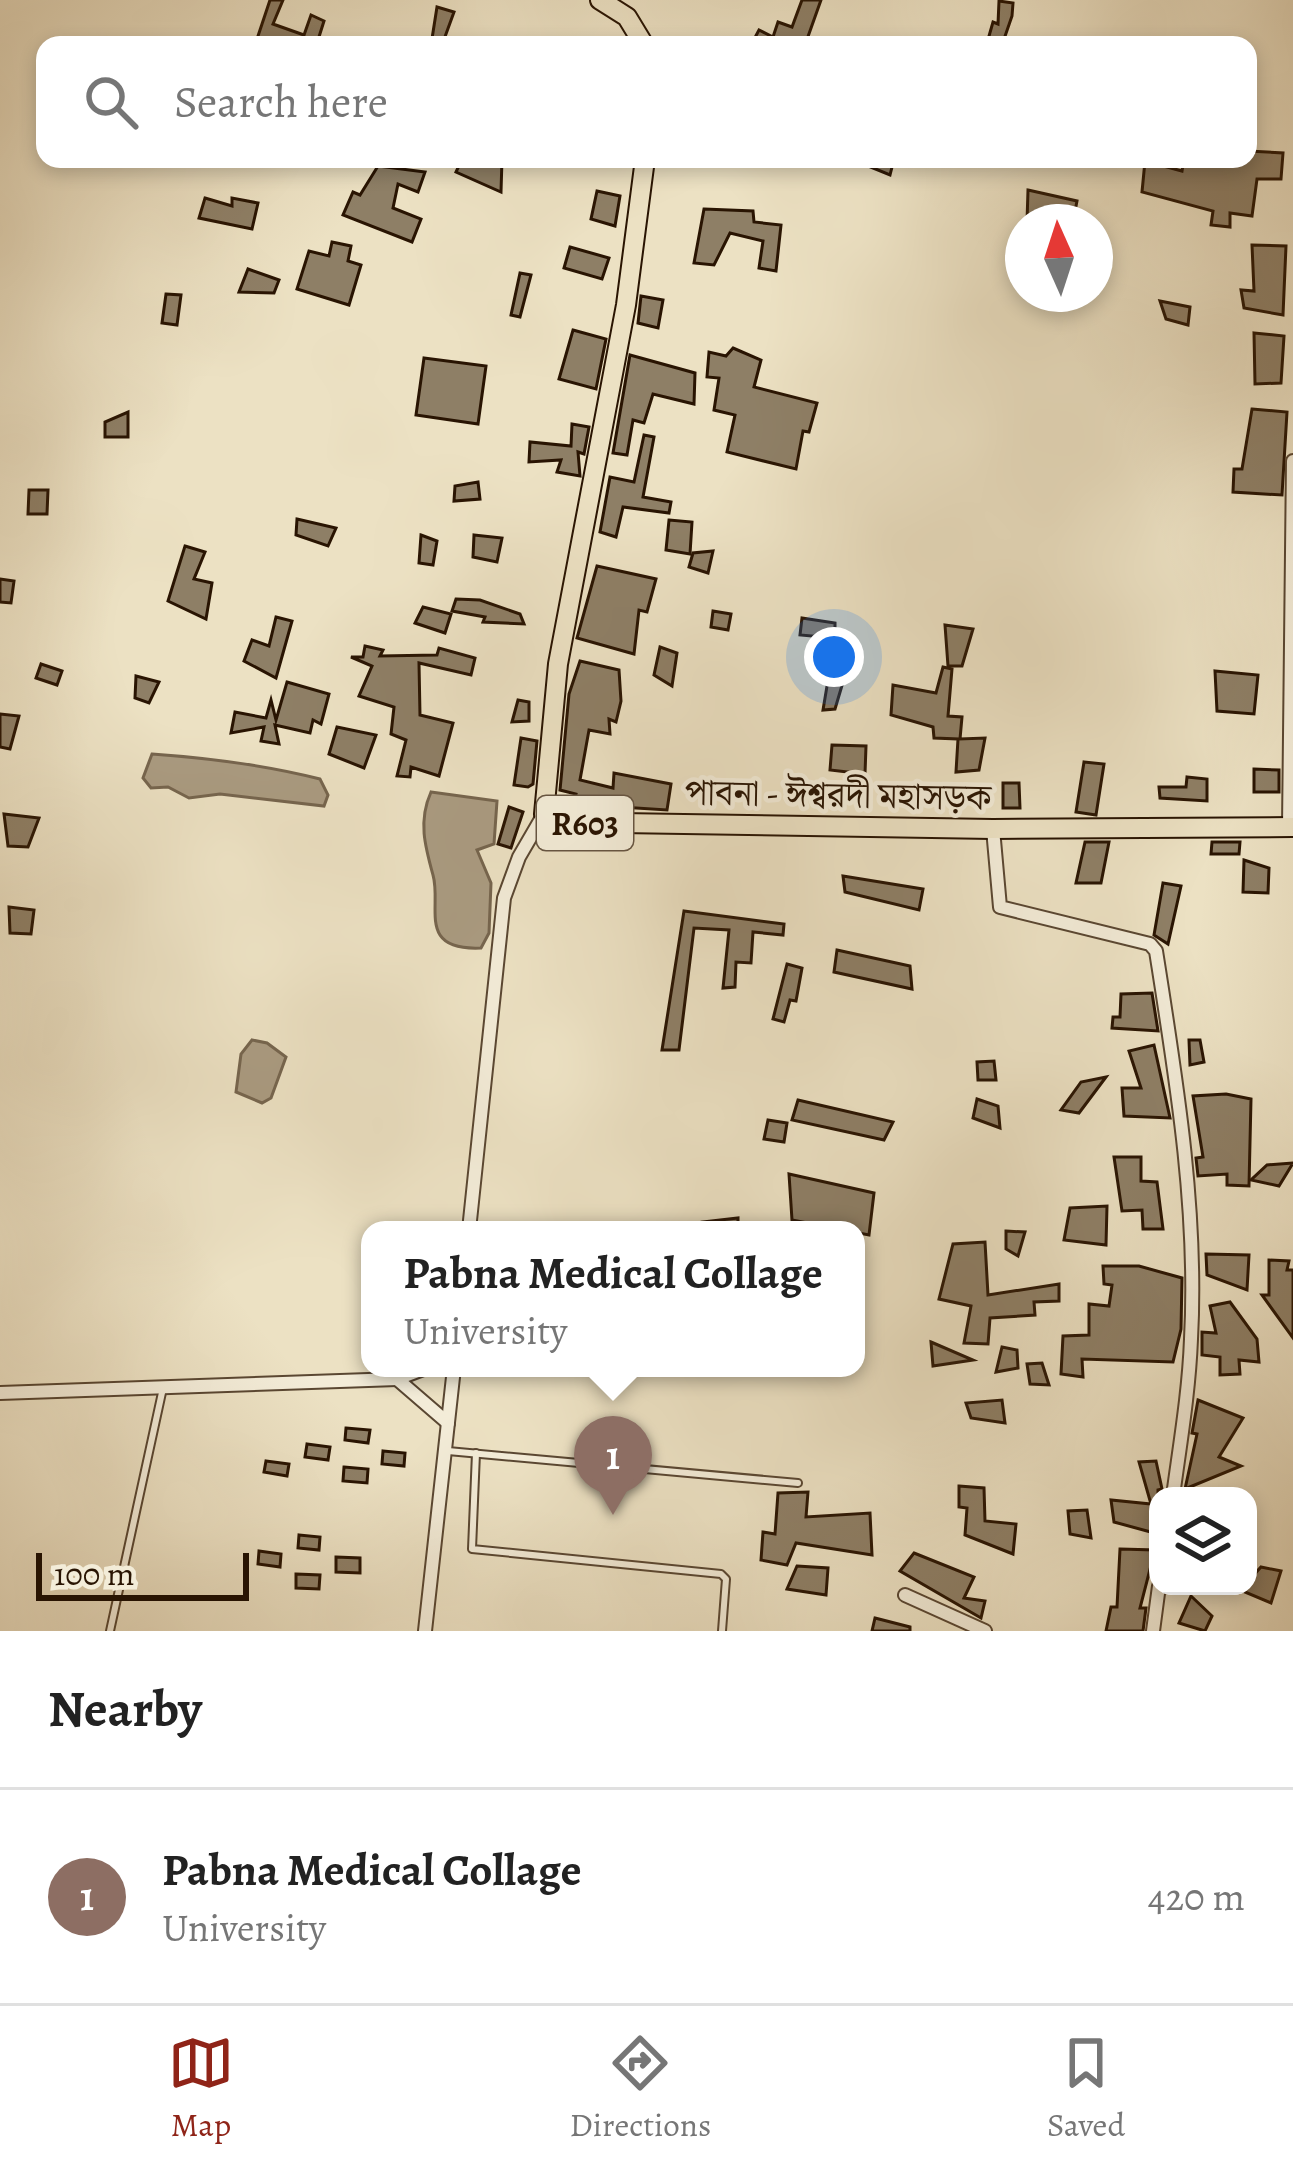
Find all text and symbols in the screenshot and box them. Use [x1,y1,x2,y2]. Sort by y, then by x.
search box [36,36,1257,168]
icon: search [78,69,144,135]
text: Search here [174,71,388,133]
north arrow [1005,204,1113,312]
your location [804,627,864,687]
street label: পাবনা - ঈশ্বরদী মহাসড়ক [684,767,993,822]
road number: R603 [537,796,633,850]
popup [361,1221,865,1377]
text: Pabna Medical Collage [403,1242,823,1304]
text: University [403,1304,568,1357]
pin: 1 [574,1416,652,1515]
map controls [1149,1487,1257,1595]
button: layers [1149,1487,1257,1595]
scale bar [36,1547,249,1600]
text: 100 m [54,1551,134,1596]
text: Nearby [48,1674,202,1744]
text: Pabna Medical Collage [162,1839,581,1901]
text: 1 [80,1870,94,1923]
text: 420 m [1148,1870,1245,1923]
text: University [162,1901,326,1954]
tab: Map [168,2030,234,2147]
tab: Directions [570,2030,711,2147]
tab: Saved [1047,2030,1125,2147]

